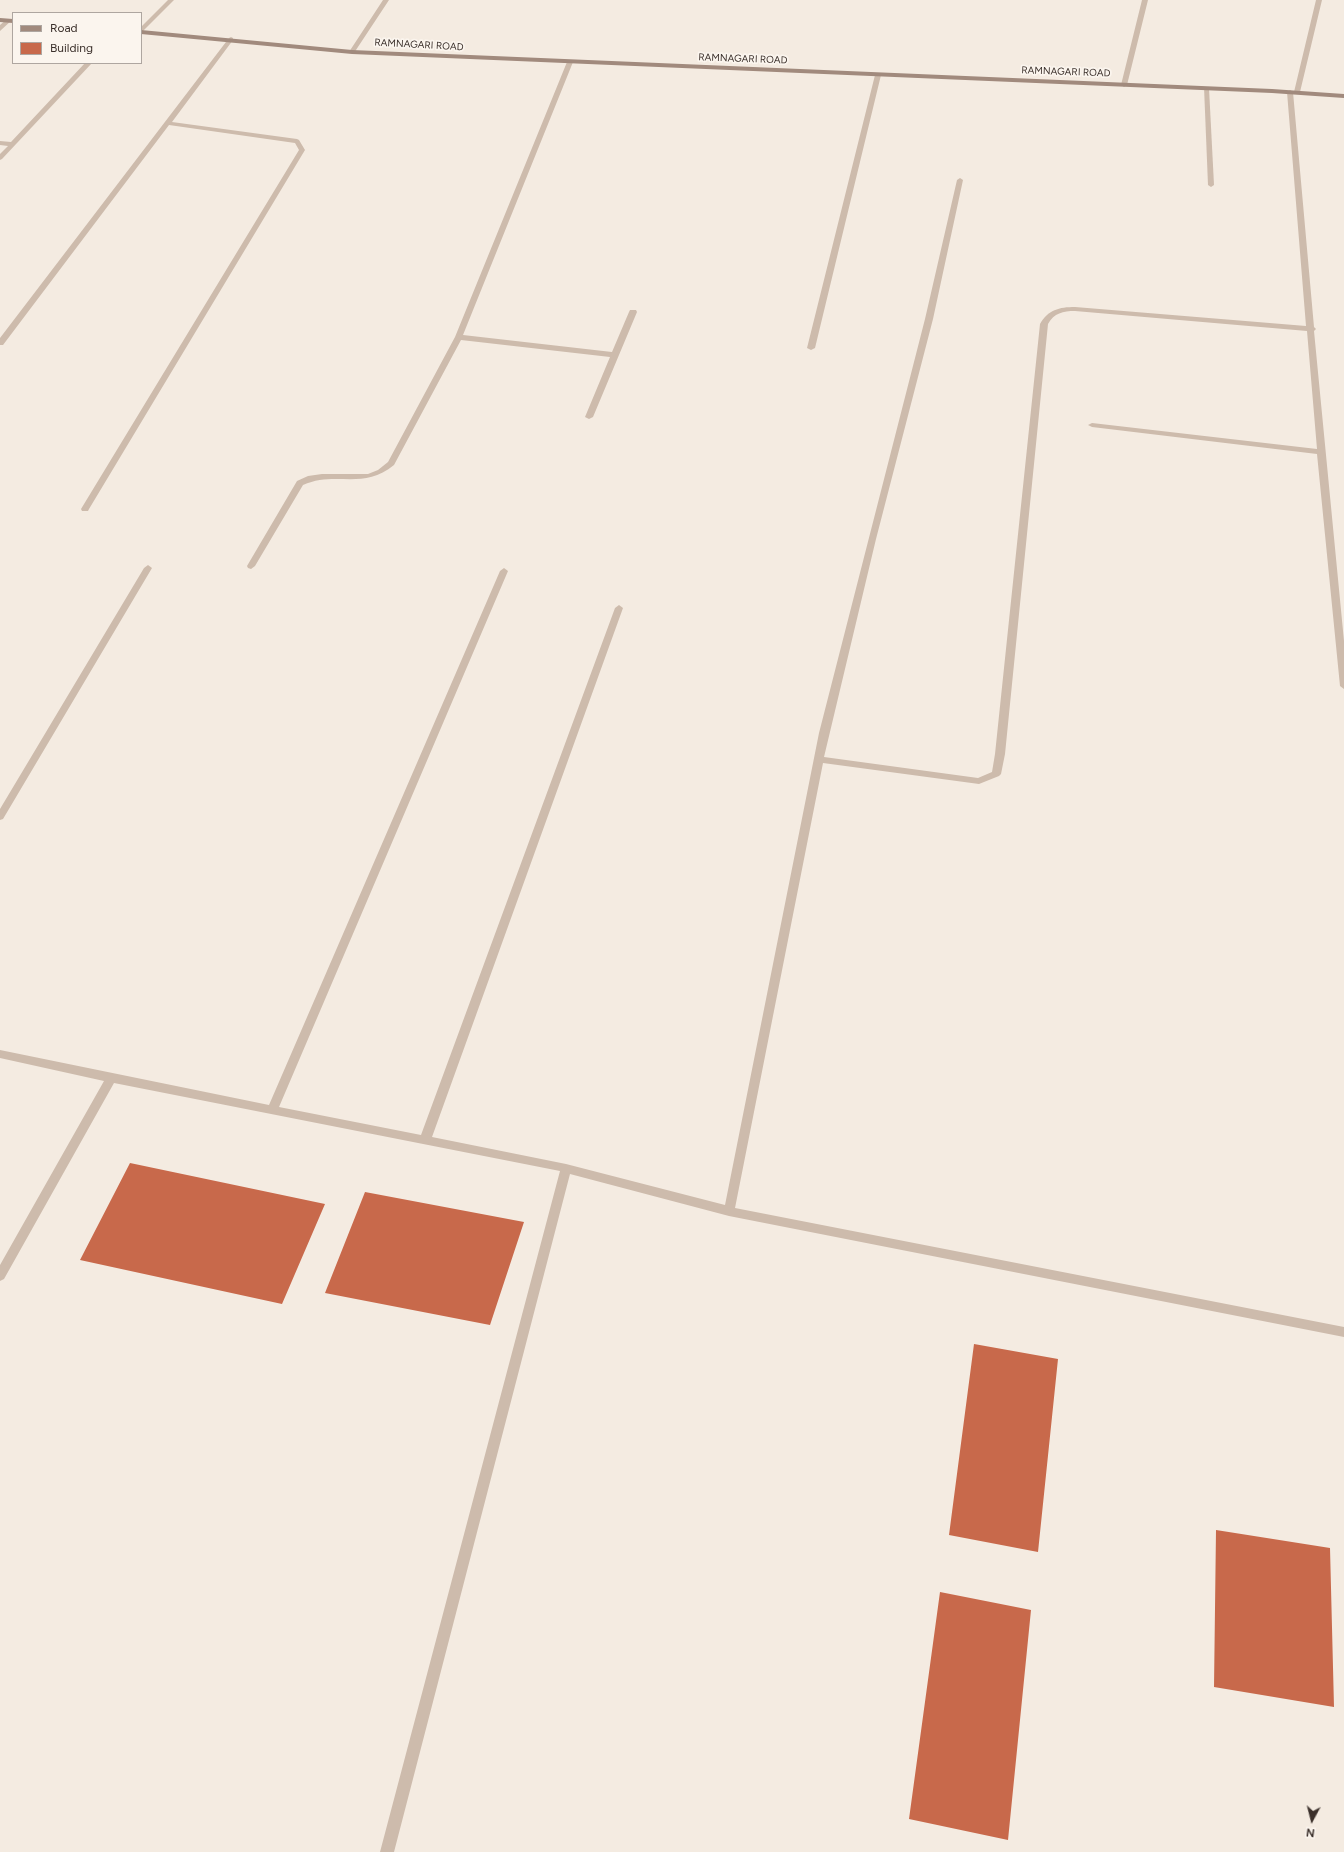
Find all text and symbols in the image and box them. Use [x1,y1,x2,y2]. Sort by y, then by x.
legend [12,12,142,64]
text: Road [50,21,78,35]
street label: RAMNAGARI ROAD [374,37,464,53]
text: Building [50,41,93,55]
street label: RAMNAGARI ROAD [698,51,788,67]
street label: RAMNAGARI ROAD [1021,64,1111,80]
north arrow [1292,1800,1332,1840]
text: N [1305,1825,1316,1839]

